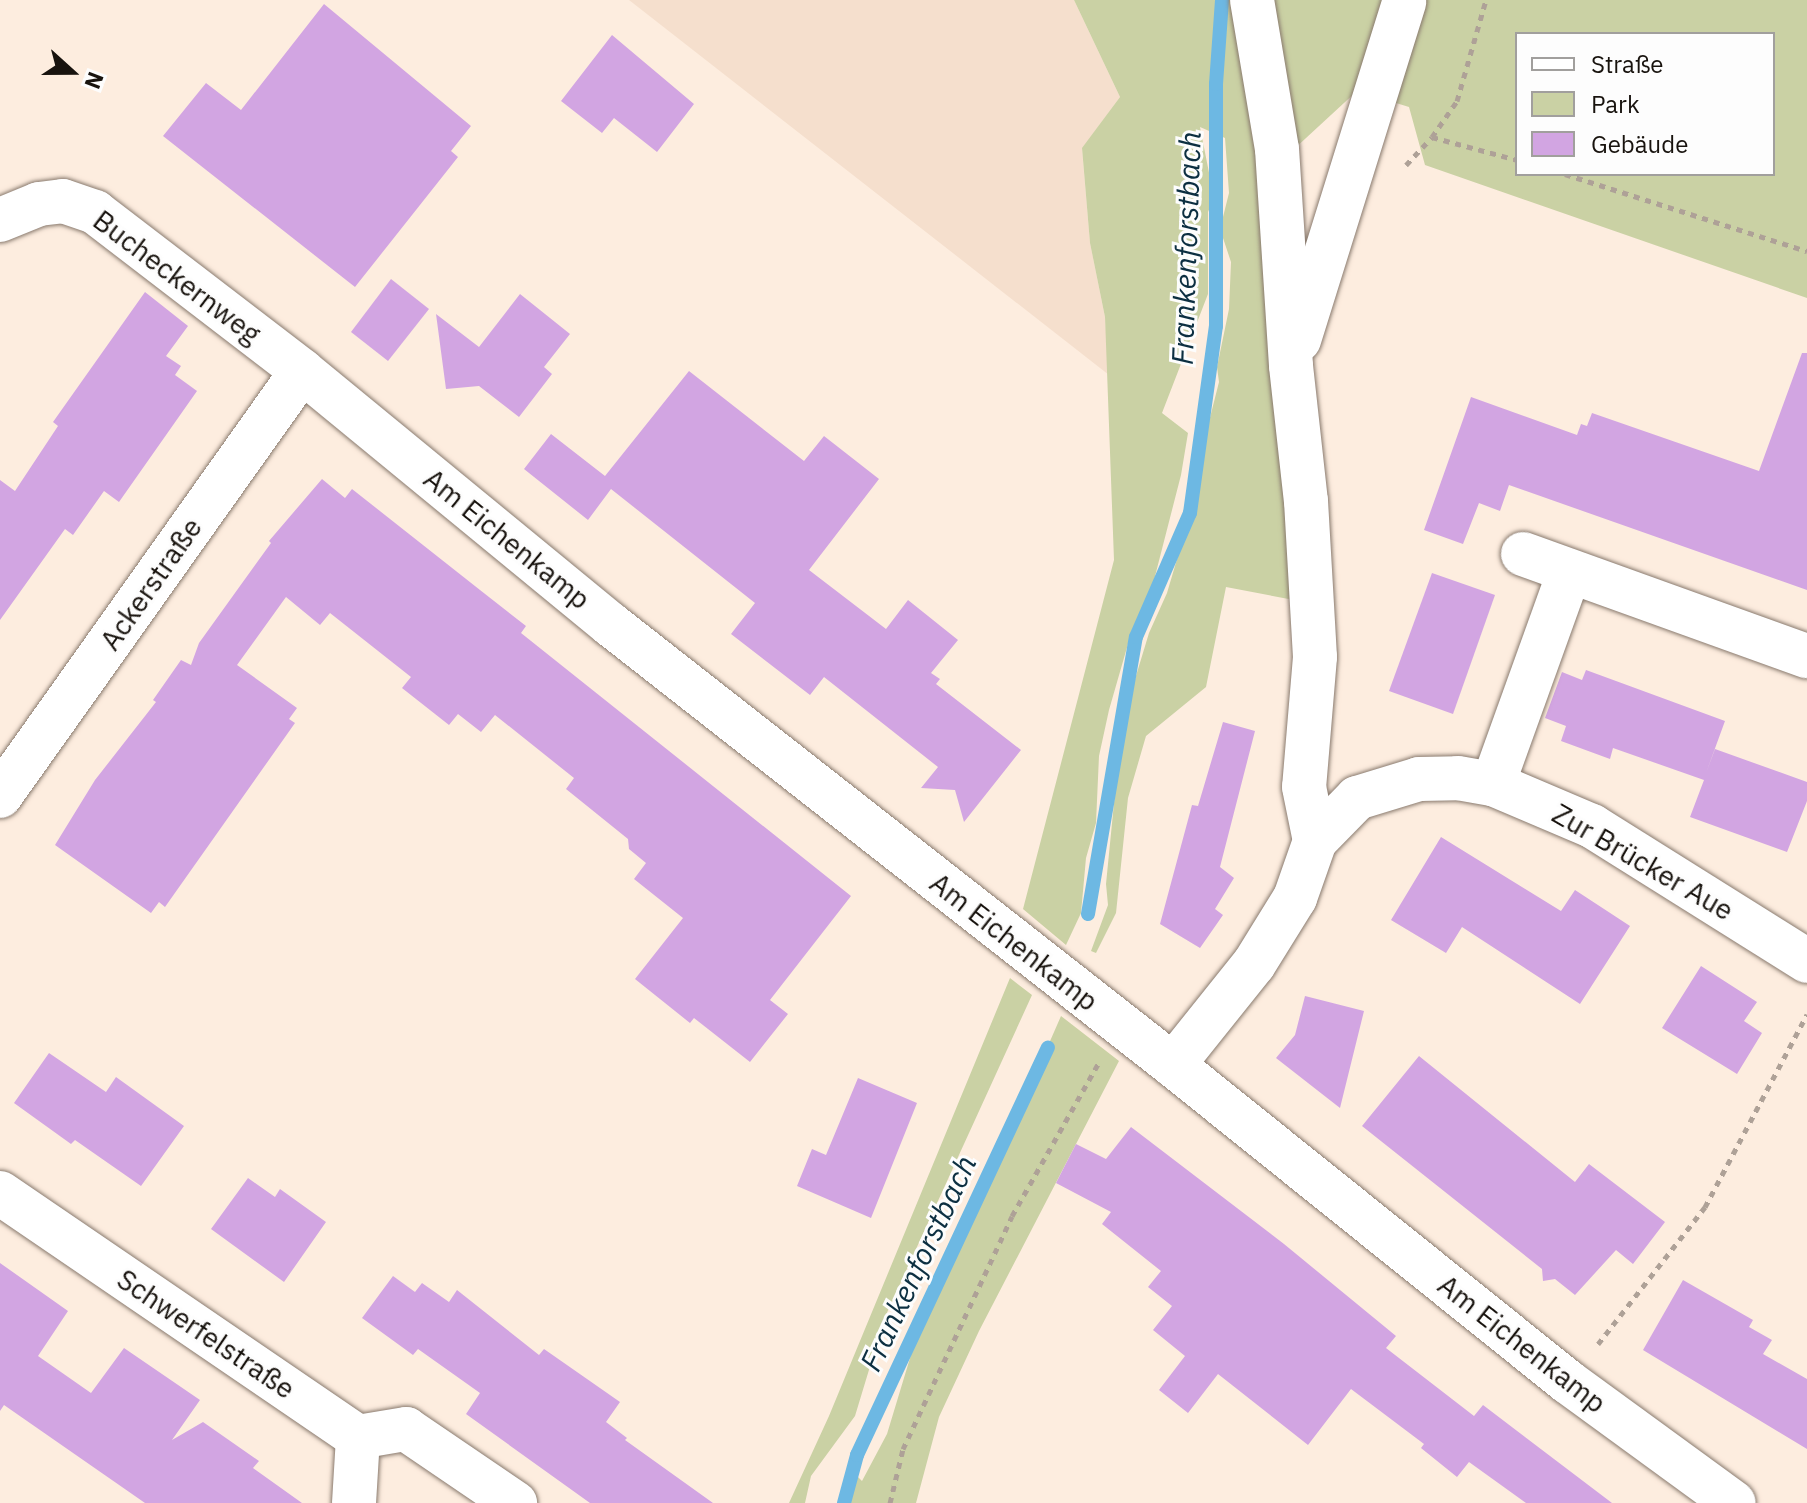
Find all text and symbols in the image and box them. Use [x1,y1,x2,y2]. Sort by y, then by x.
north arrow [32,32,112,112]
legend [1515,32,1775,176]
text: Straße [1591,48,1663,80]
text: N [78,68,111,93]
text: Park [1591,88,1640,120]
text: Gebäude [1591,128,1688,160]
water label: Frankenforstbach [1164,130,1208,366]
street label: Bucheckernweg [87,203,267,351]
street label: Am Eichenkamp [417,462,597,616]
street label: Ackerstraße [93,511,209,657]
street label: Zur Brücker Aue [1547,797,1739,927]
street label: Am Eichenkamp [923,866,1105,1018]
water label: Frankenforstbach [852,1149,984,1377]
street label: Schwerfelstraße [111,1262,301,1406]
street label: Am Eichenkamp [1431,1268,1613,1420]

